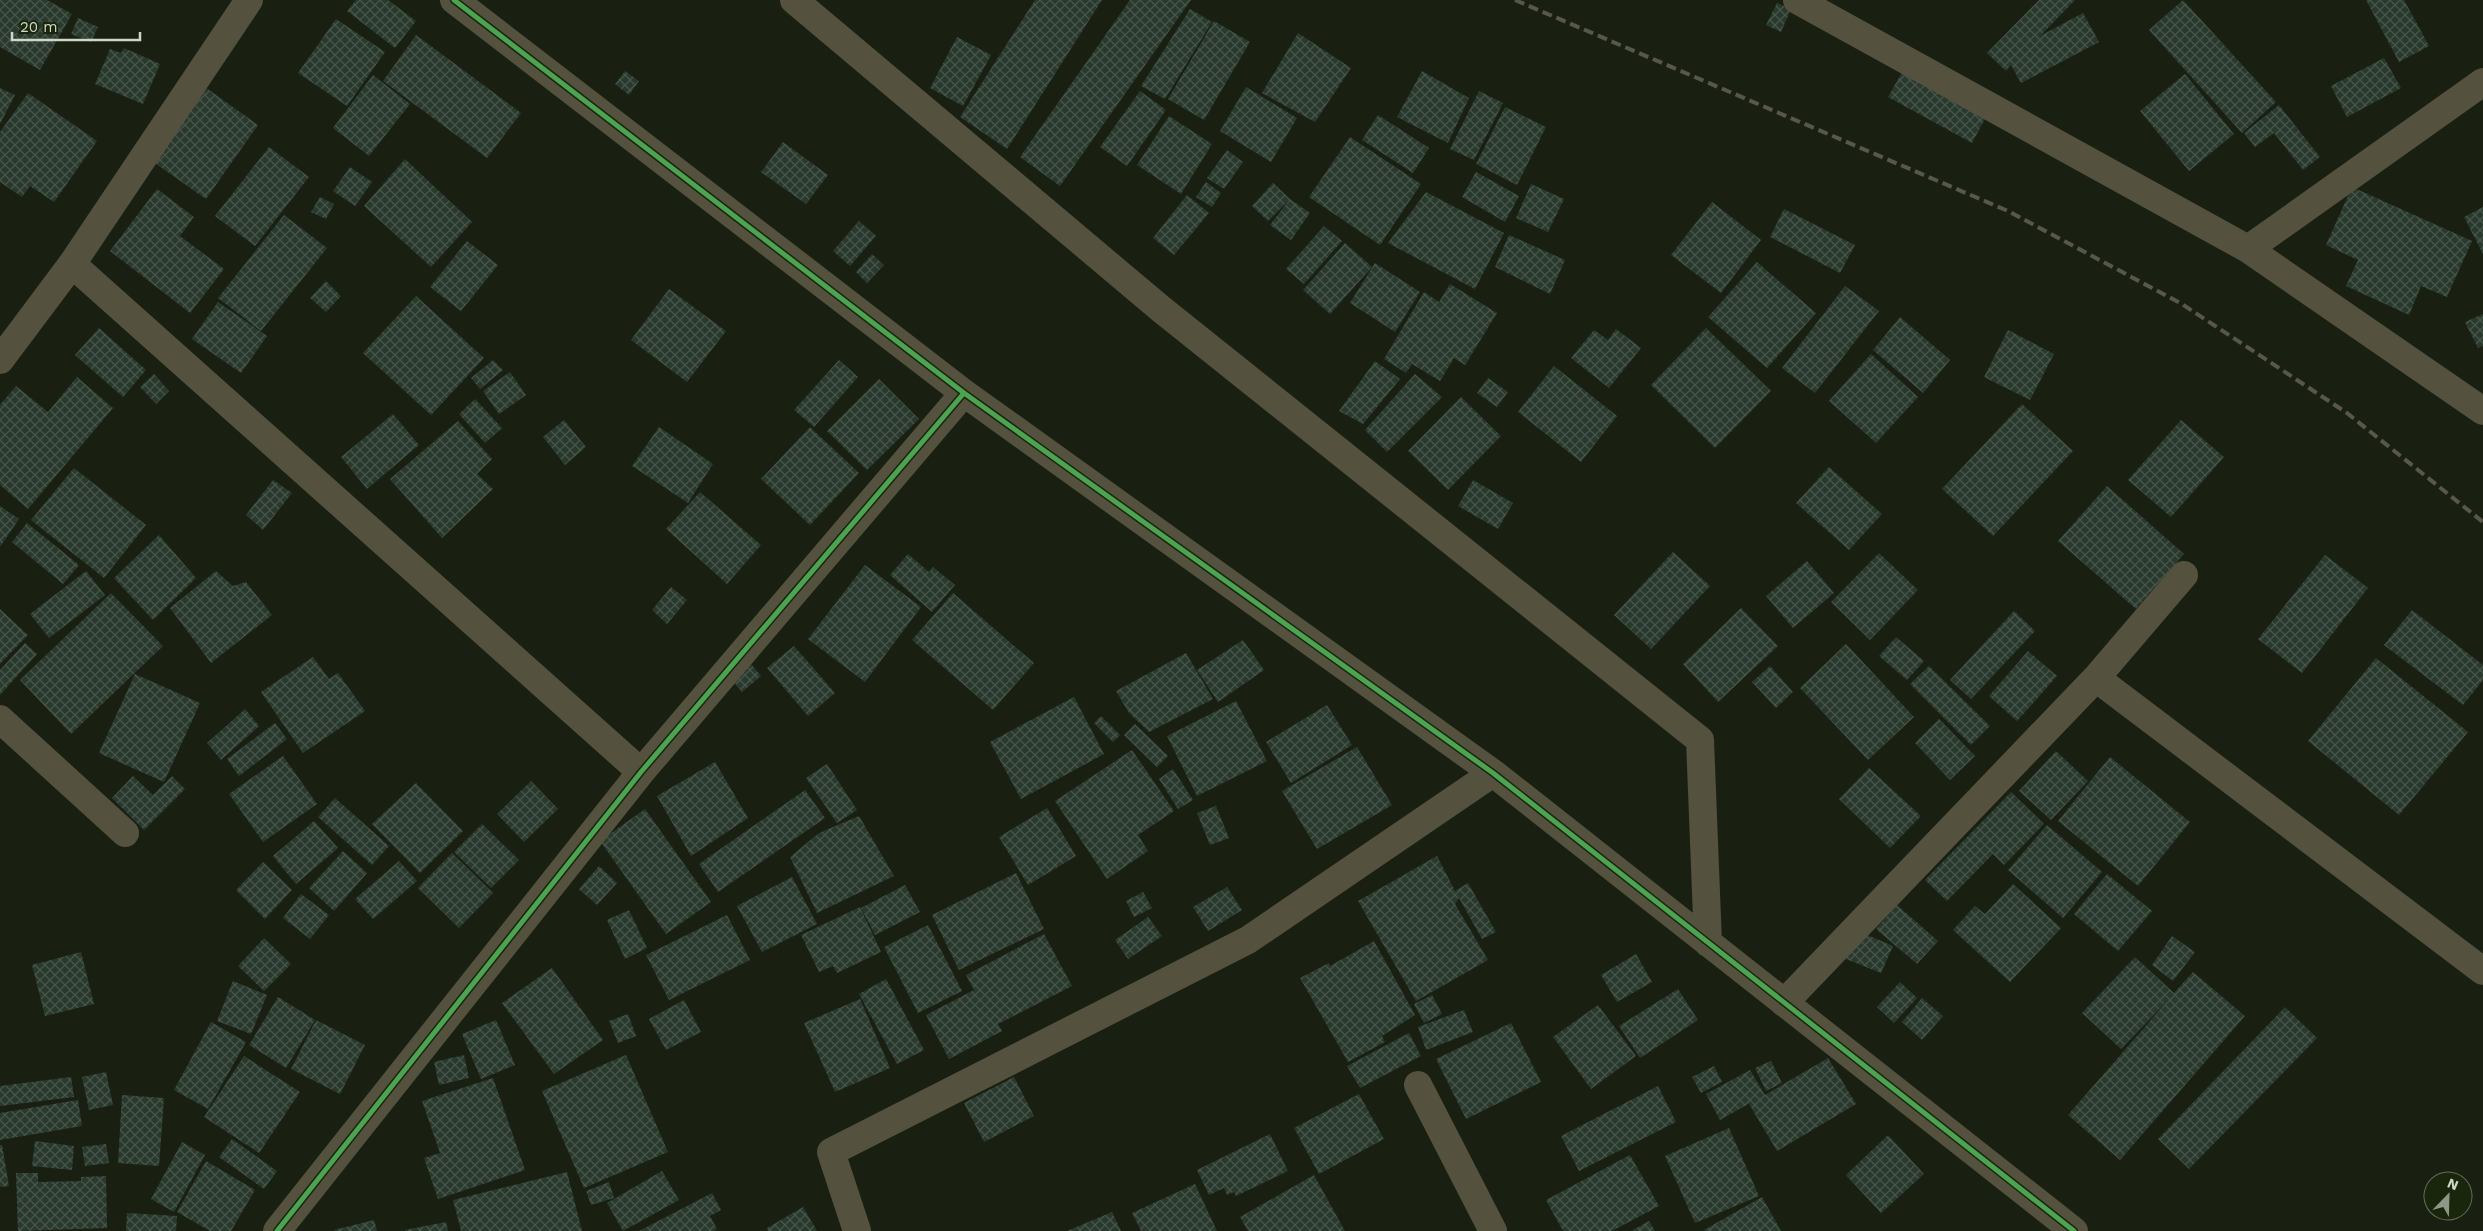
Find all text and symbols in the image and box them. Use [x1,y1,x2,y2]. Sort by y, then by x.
scale bar [12,10,140,42]
text: 20 m [20,18,58,36]
north arrow [2423,1171,2473,1221]
text: N [2445,1175,2461,1193]

